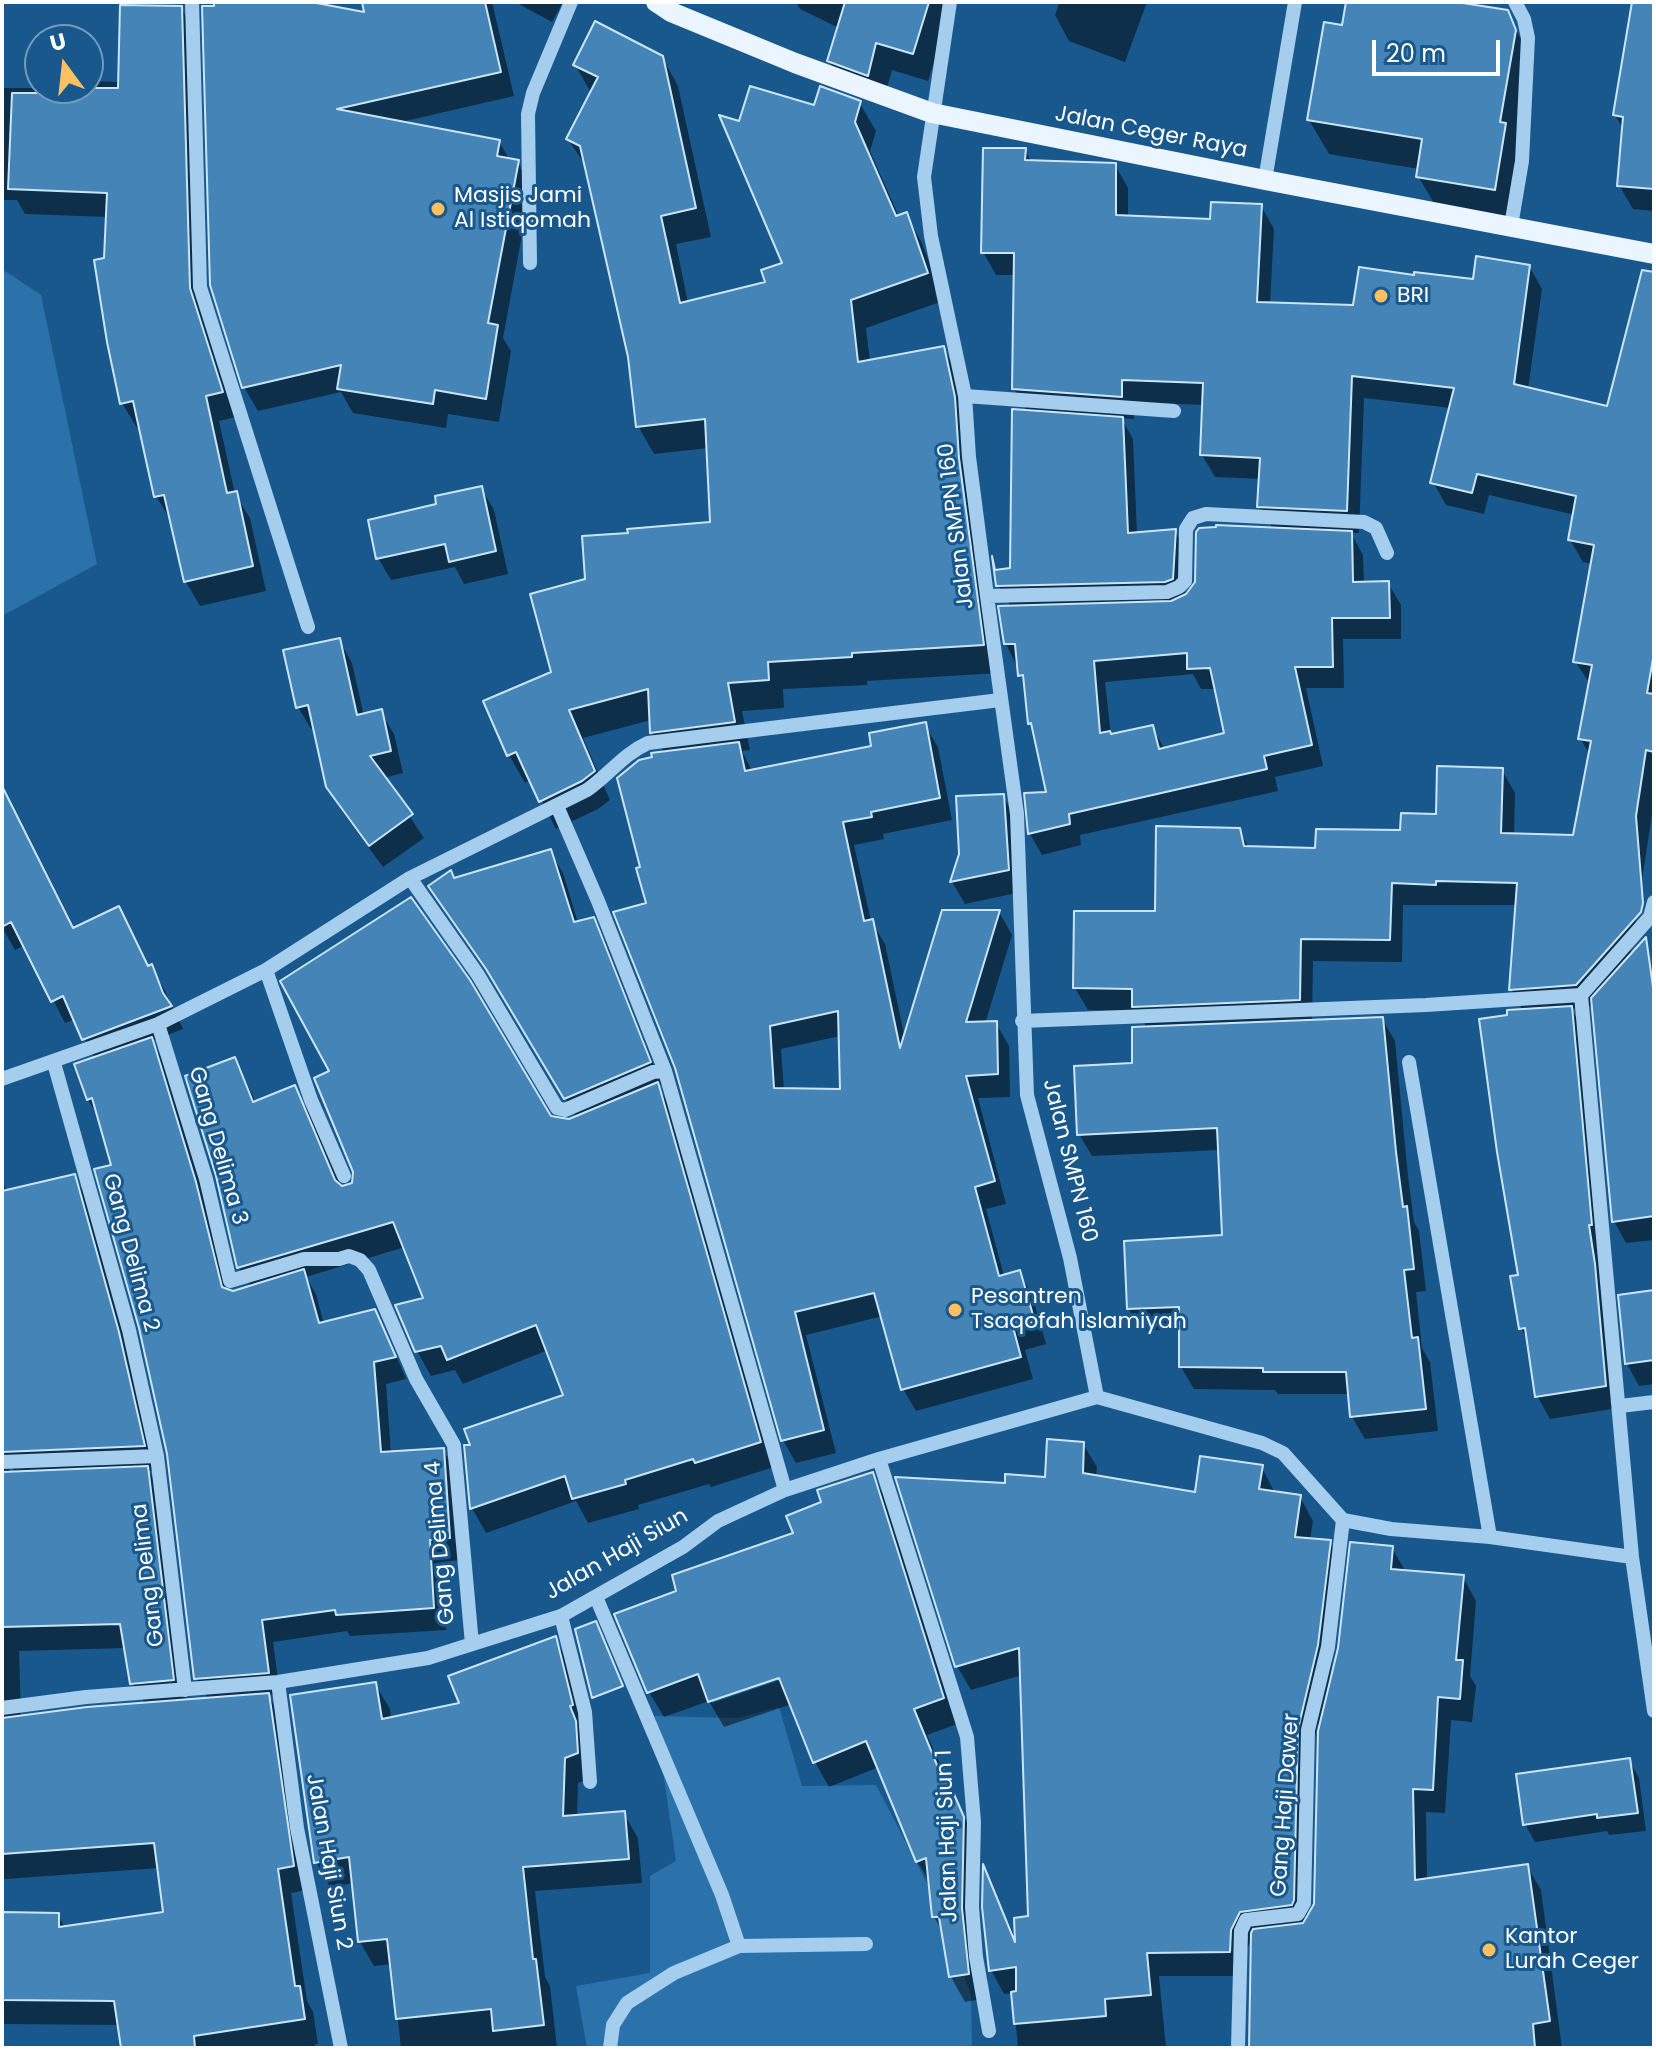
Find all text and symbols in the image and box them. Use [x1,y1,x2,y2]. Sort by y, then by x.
north arrow [24,24,104,104]
scale bar [1376,24,1504,74]
text: U [47,25,70,59]
text: 20 m [1386,37,1446,70]
street label: Jalan Ceger Raya [1053,101,1249,165]
place label: Masjis Jami Al Istiqomah [454,183,591,234]
marker: Masjis Jami Al Istiqomah [429,200,447,218]
place label: BRI [1397,283,1429,309]
marker: BRI [1372,287,1390,305]
street label: Jalan SMPN 160 [934,441,980,611]
street label: Gang Delima 3 [182,1064,252,1228]
street label: Jalan SMPN 160 [1036,1077,1102,1245]
street label: Gang Delima 2 [96,1171,164,1335]
place label: Pesantren Tsaqofah Islamiyah [971,1284,1187,1336]
marker: Pesantren Tsaqofah Islamiyah [946,1301,964,1319]
street label: Gang Delima 4 [421,1460,461,1626]
street label: Gang Delima [127,1502,171,1648]
street label: Jalan Haji Siun [541,1504,693,1606]
street label: Gang Haji Dawer [1266,1712,1306,1898]
street label: Jalan Haji Siun 1 [932,1749,964,1923]
street label: Jalan Haji Siun 2 [299,1772,357,1952]
place label: Kantor Lurah Ceger [1505,1924,1639,1976]
marker: Kantor Lurah Ceger [1480,1941,1498,1959]

